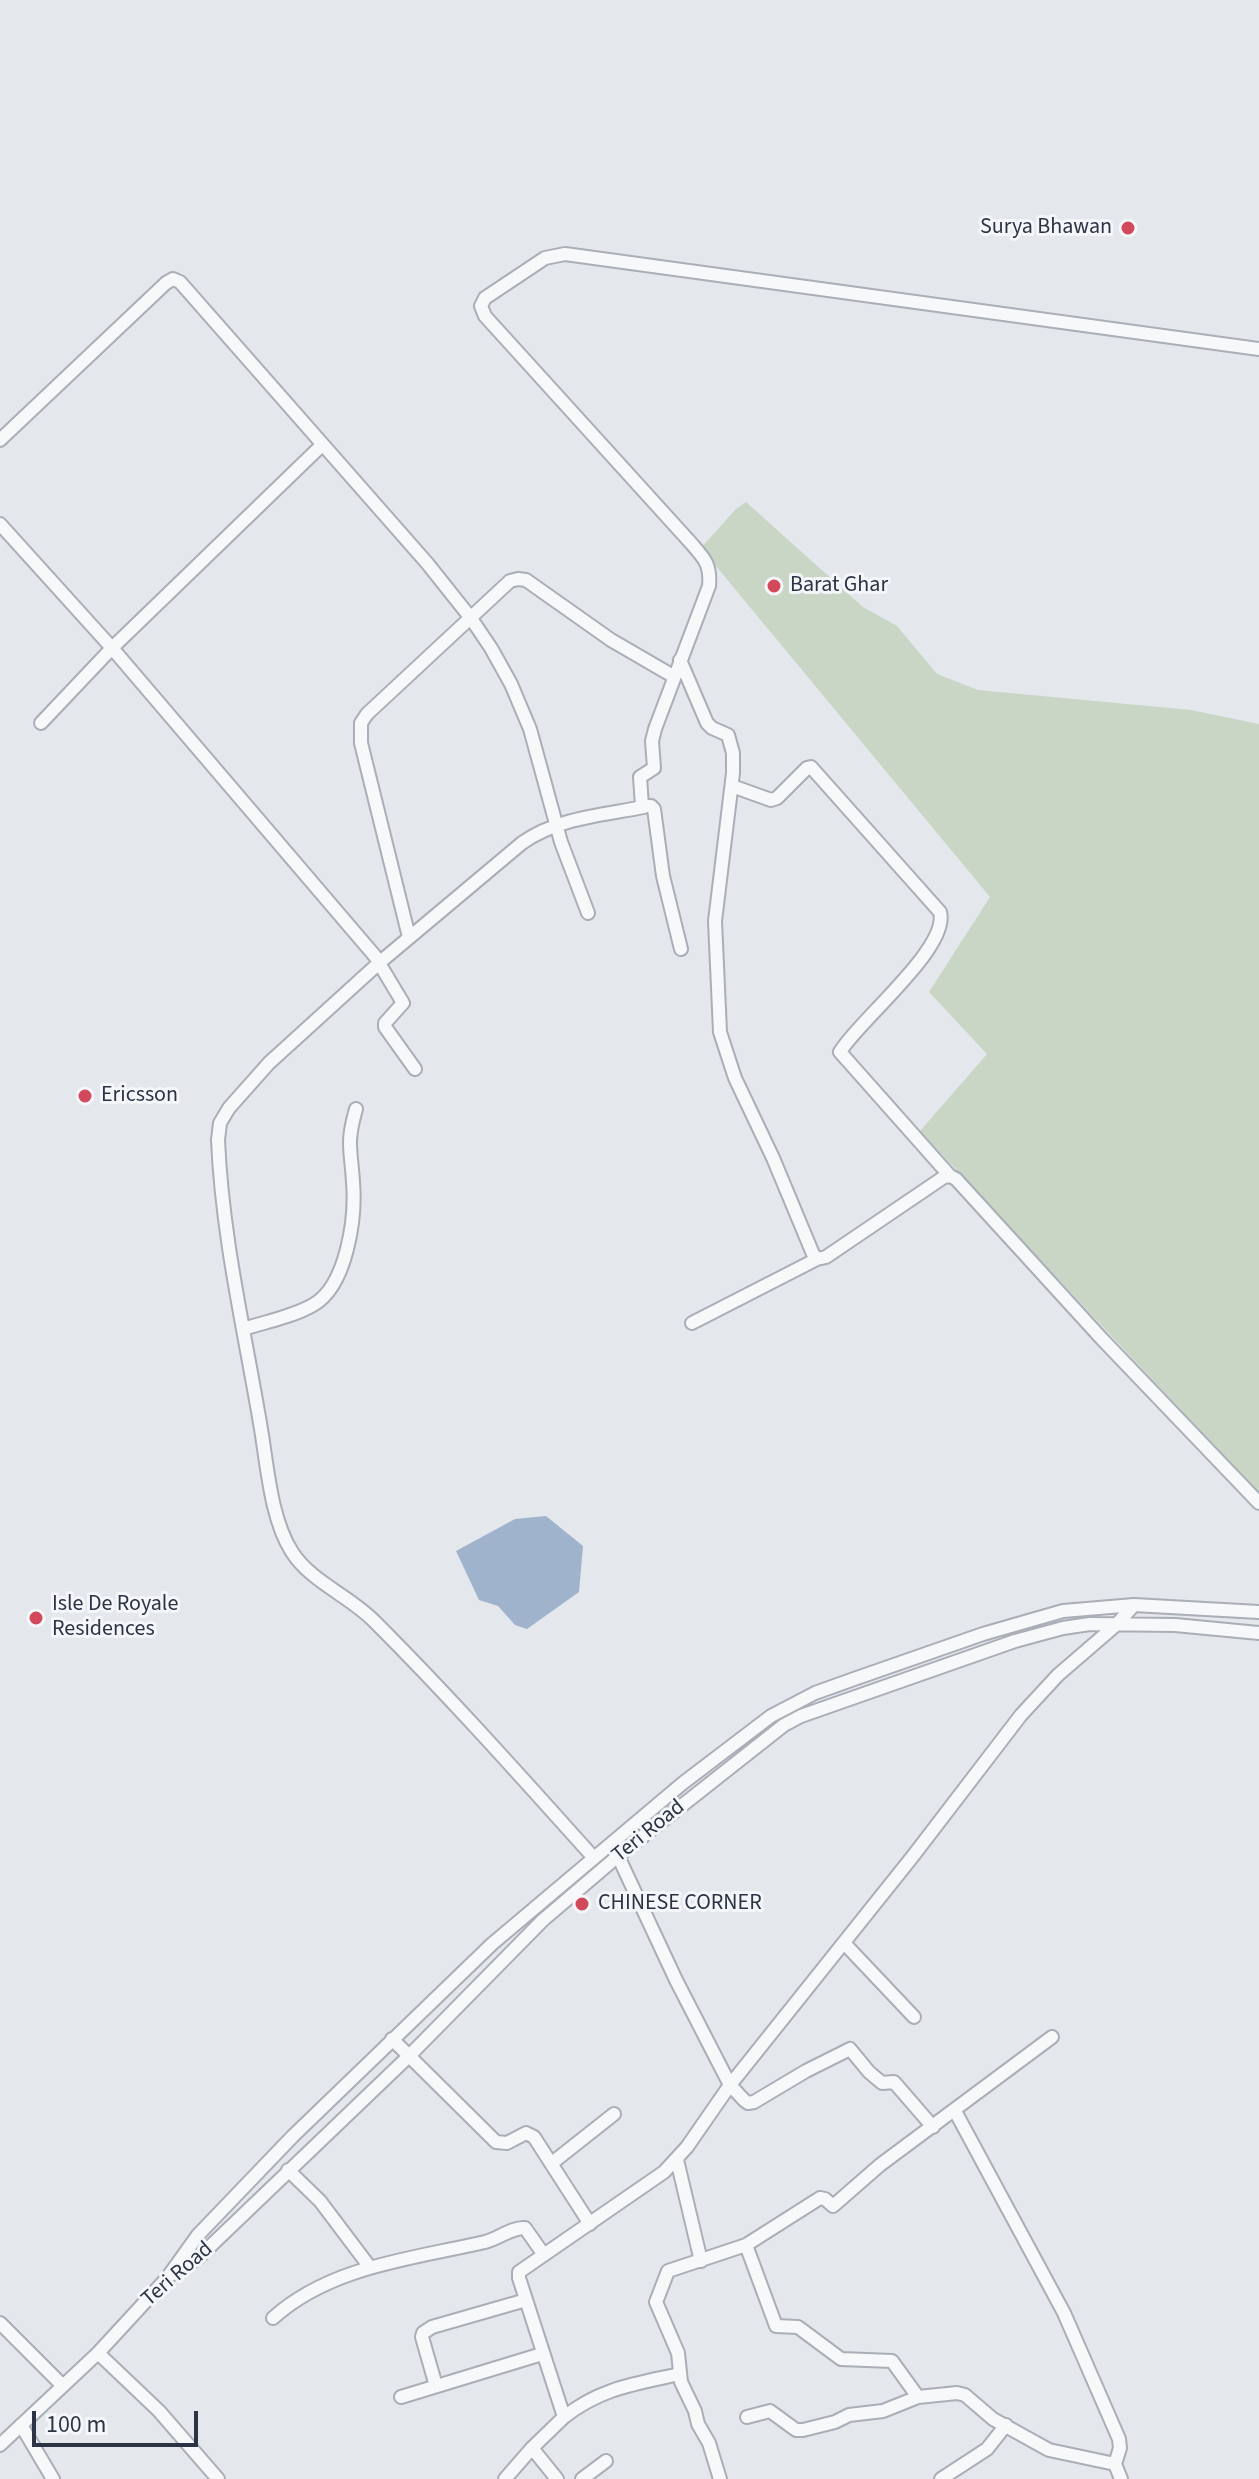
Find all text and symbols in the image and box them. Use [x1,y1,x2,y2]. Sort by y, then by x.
place label: Surya Bhawan [980,215,1112,241]
marker: Surya Bhawan [1119,219,1137,237]
place label: Barat Ghar [790,573,888,599]
marker: Barat Ghar [765,577,783,595]
place label: Ericsson [101,1083,178,1109]
marker: Ericsson [76,1087,94,1105]
place label: Isle De Royale Residences [52,1592,178,1644]
marker: Isle De Royale Residences [27,1609,45,1627]
street label: Teri Road [607,1795,691,1869]
place label: CHINESE CORNER [598,1891,762,1917]
marker: CHINESE CORNER [573,1895,591,1913]
street label: Teri Road [137,2237,219,2313]
scale bar [36,2395,202,2445]
text: 100 m [46,2407,106,2442]

